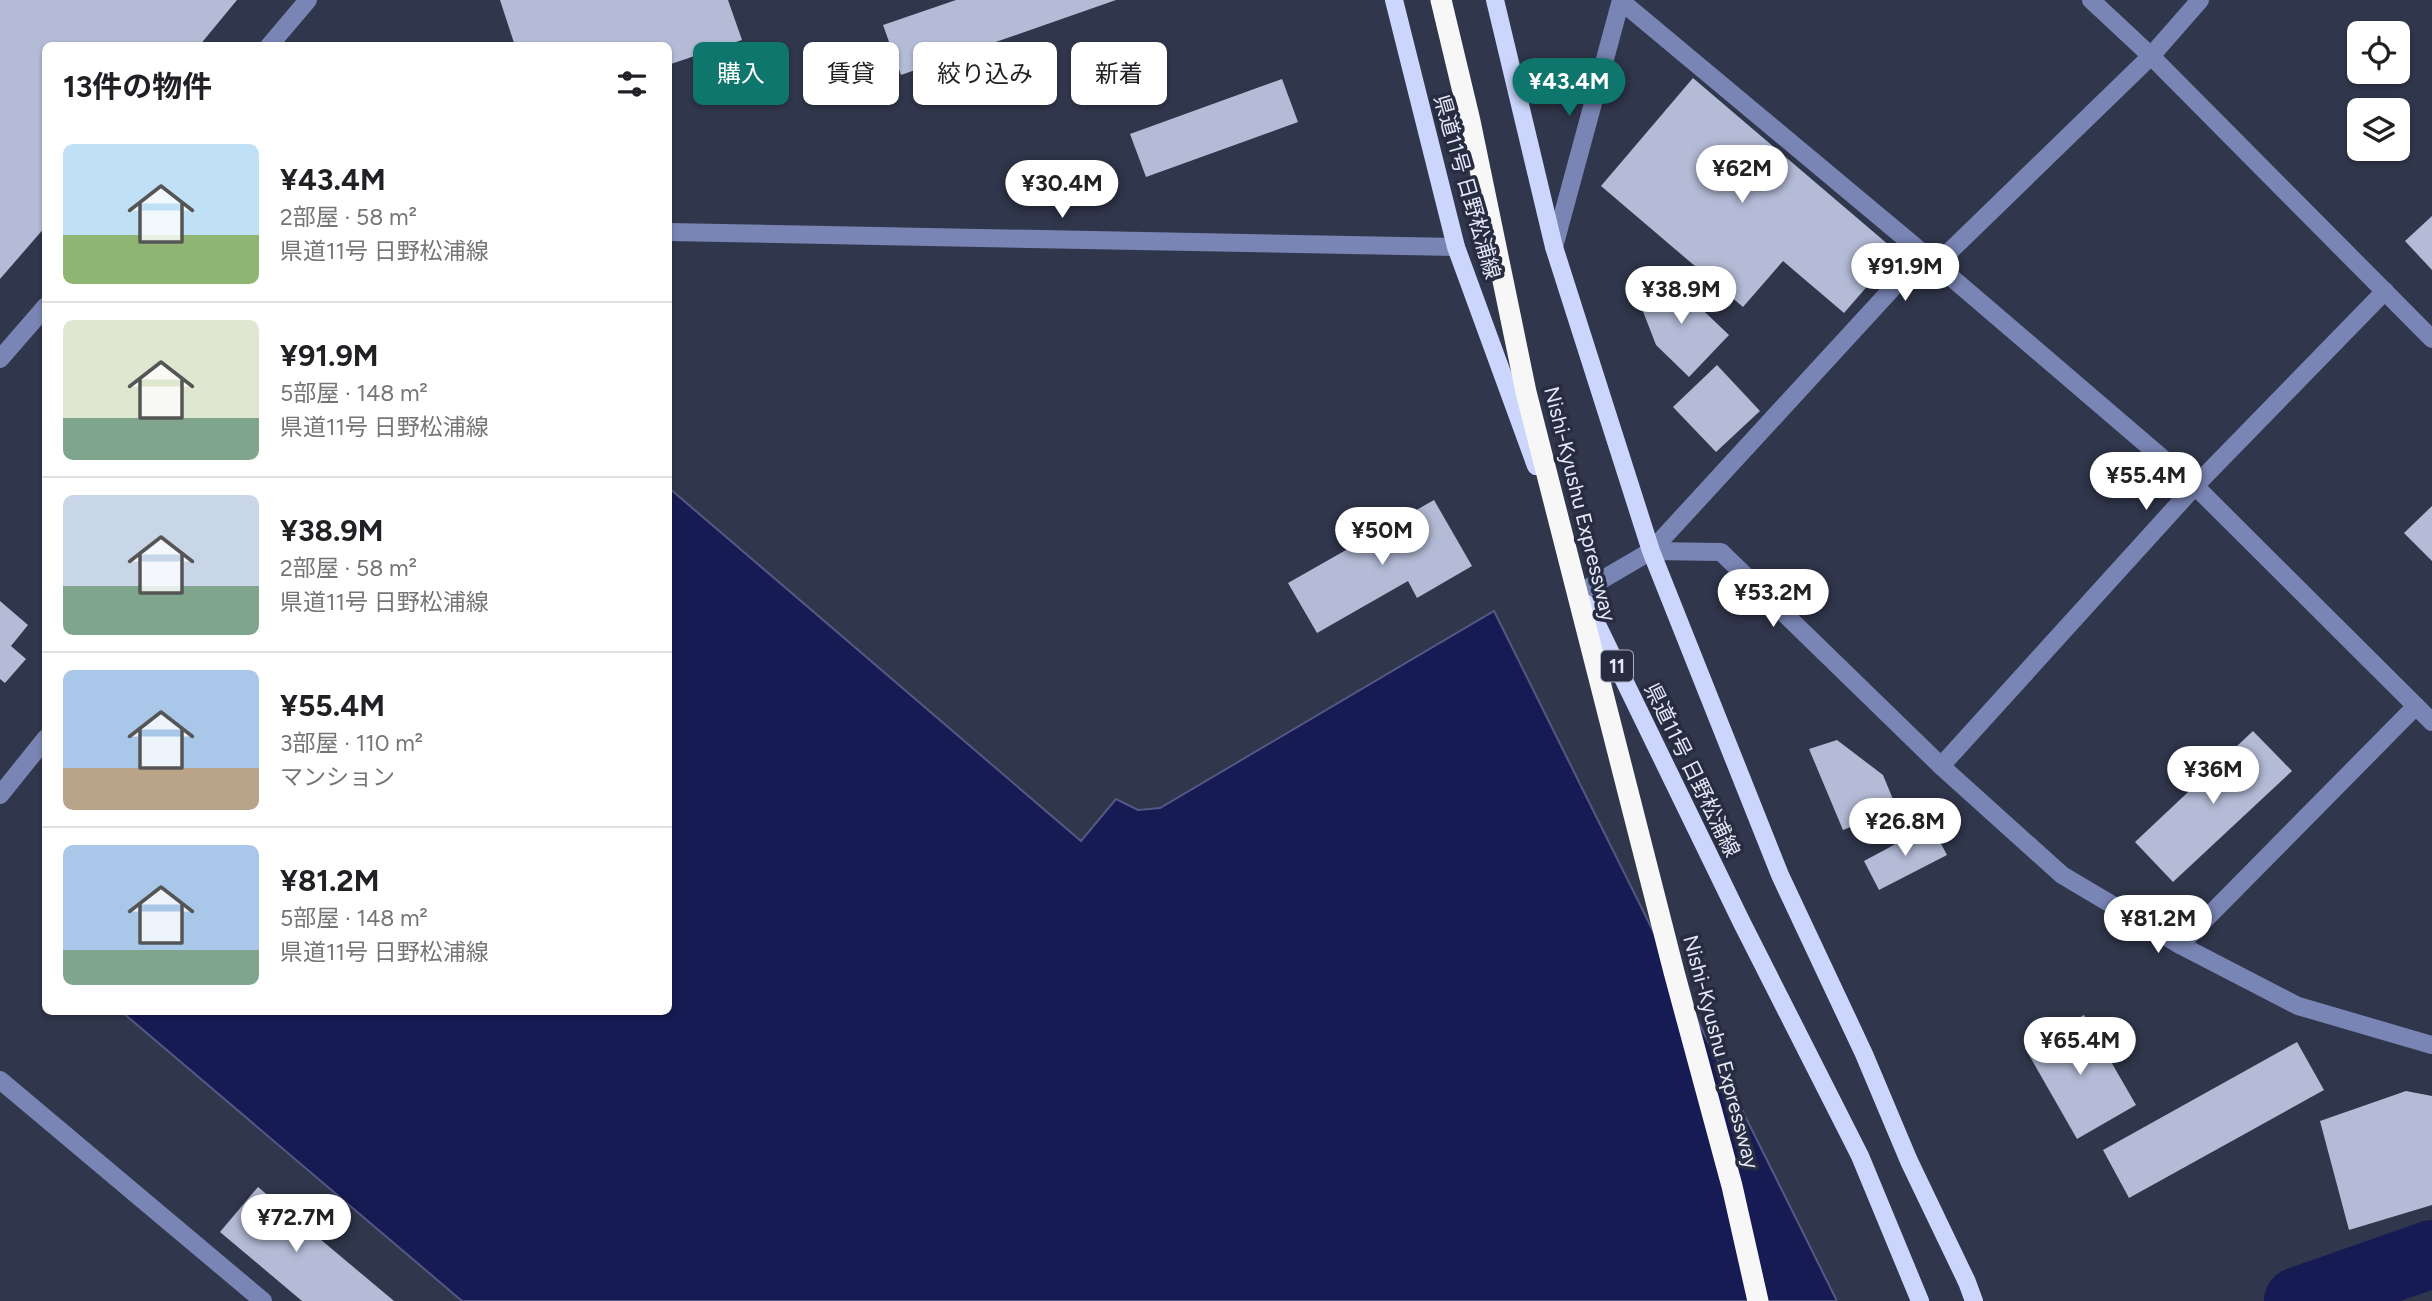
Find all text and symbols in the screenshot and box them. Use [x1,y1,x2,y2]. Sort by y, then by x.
map controls [2347,21,2410,161]
button: locate [2347,21,2410,84]
chip: 購入 [693,42,789,105]
chip: 賃貸 [803,42,899,105]
chip: 絞り込み [913,42,1057,105]
chip: 新着 [1071,42,1167,105]
pin: ¥43.4M [1512,58,1626,118]
icon: filters [613,65,651,103]
text: ¥43.4M [1528,67,1610,95]
text: 13件の物件 [63,68,212,105]
street label: 県道11号 日野松浦線 [1429,92,1506,282]
button: layers [2347,98,2410,161]
pin: ¥62M [1701,146,1783,205]
text: ¥62M [1712,154,1772,182]
pin: ¥30.4M [1005,160,1119,220]
text: ¥43.4M [280,161,386,198]
text: ¥30.4M [1021,169,1103,197]
icon: home [119,172,203,256]
text: 2部屋 · 58 m² [280,203,417,231]
text: 県道11号 日野松浦線 [280,237,489,265]
pin: ¥91.9M [1848,244,1962,303]
text: ¥91.9M [1867,252,1943,280]
pin: ¥38.9M [1624,266,1738,326]
text: ¥38.9M [1641,275,1721,303]
text: ¥91.9M [280,337,379,374]
icon: home [119,348,203,432]
text: 5部屋 · 148 m² [280,379,428,407]
street label: Nishi-Kyushu Expressway [1539,384,1622,624]
text: 県道11号 日野松浦線 [280,413,489,441]
pin: ¥55.4M [2089,452,2203,512]
text: ¥55.4M [2106,461,2186,489]
pin: ¥50M [1341,508,1423,567]
text: ¥38.9M [280,512,383,549]
text: ¥50M [1351,516,1413,544]
icon: home [119,523,203,607]
text: 2部屋 · 58 m² [280,554,417,582]
pin: ¥53.2M [1716,570,1830,629]
text: ¥53.2M [1734,578,1812,606]
text: 県道11号 日野松浦線 [280,588,489,616]
road number: 11 [1601,650,1633,681]
street label: 県道11号 日野松浦線 [1639,679,1745,861]
text: ¥55.4M [280,687,385,724]
icon: home [119,698,203,782]
text: 3部屋 · 110 m² [280,729,423,757]
pin: ¥36M [2172,746,2254,806]
text: ¥36M [2183,755,2243,783]
text: マンション [280,763,395,791]
pin: ¥26.8M [1848,798,1962,858]
text: ¥26.8M [1865,807,1945,835]
text: ¥81.2M [280,862,379,899]
icon: home [119,873,203,957]
pin: ¥81.2M [2101,895,2215,955]
text: 5部屋 · 148 m² [280,904,428,932]
text: ¥81.2M [2120,904,2196,932]
street label: Nishi-Kyushu Expressway [1678,932,1765,1171]
text: 県道11号 日野松浦線 [280,938,489,966]
pin: ¥65.4M [2023,1018,2137,1077]
text: ¥65.4M [2040,1026,2120,1054]
pin: ¥72.7M [239,1194,353,1254]
text: ¥72.7M [257,1203,335,1231]

